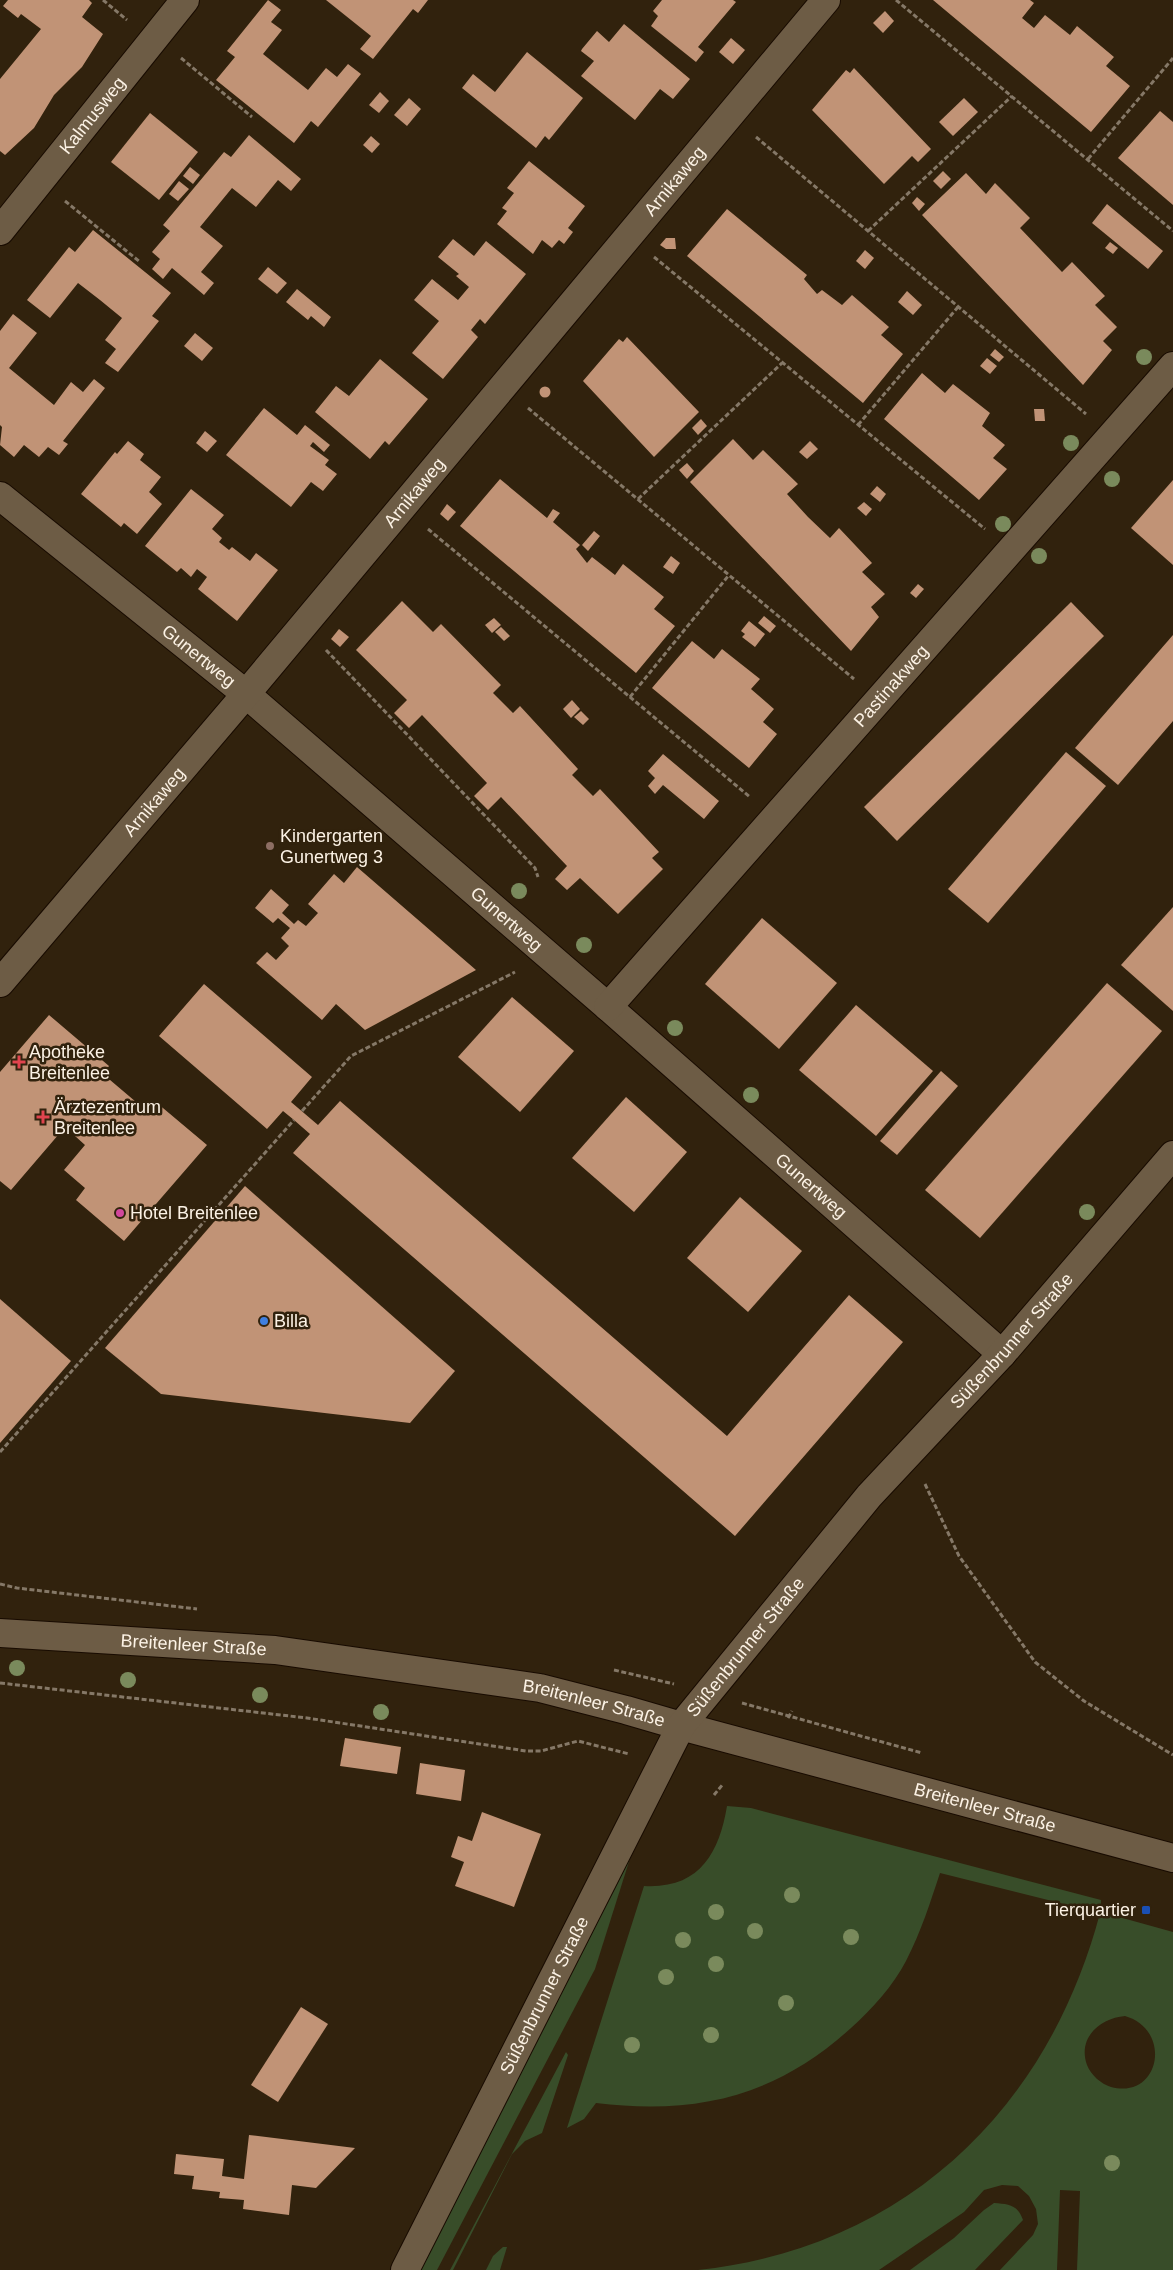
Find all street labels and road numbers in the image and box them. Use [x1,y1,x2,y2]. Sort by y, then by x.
street label: Kalmusweg [56,73,129,158]
street label: Arnikaweg [640,142,709,220]
street label: Arnikaweg [380,454,449,531]
street label: Gunertweg [158,620,239,691]
street label: Pastinakweg [850,641,932,731]
street label: Arnikaweg [119,763,189,840]
street label: Gunertweg [467,883,546,956]
street label: Gunertweg [771,1149,851,1223]
street label: Süßenbrunner Straße [946,1269,1077,1412]
street label: Süßenbrunner Straße [683,1573,808,1721]
street label: Breitenleer Straße [120,1630,267,1659]
street label: Breitenleer Straße [521,1676,667,1731]
street label: Breitenleer Straße [912,1779,1058,1836]
street label: Süßenbrunner Straße [496,1913,593,2078]

